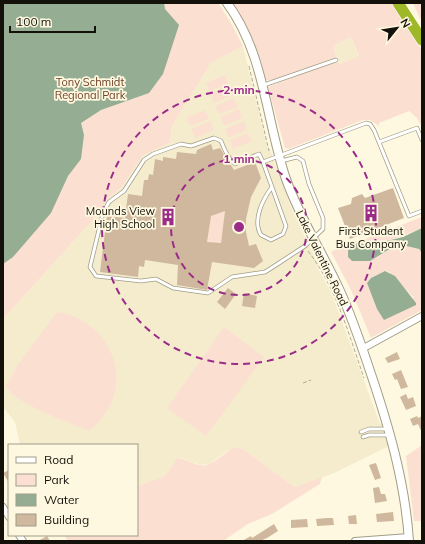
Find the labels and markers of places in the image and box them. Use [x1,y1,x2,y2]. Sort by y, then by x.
building icon: First Student Bus Company [361,203,381,223]
place label: Mounds View High School [86,204,155,231]
building icon: Mounds View High School [158,207,178,227]
centre of rings [232,220,246,234]
place label: First Student Bus Company [336,224,406,251]

